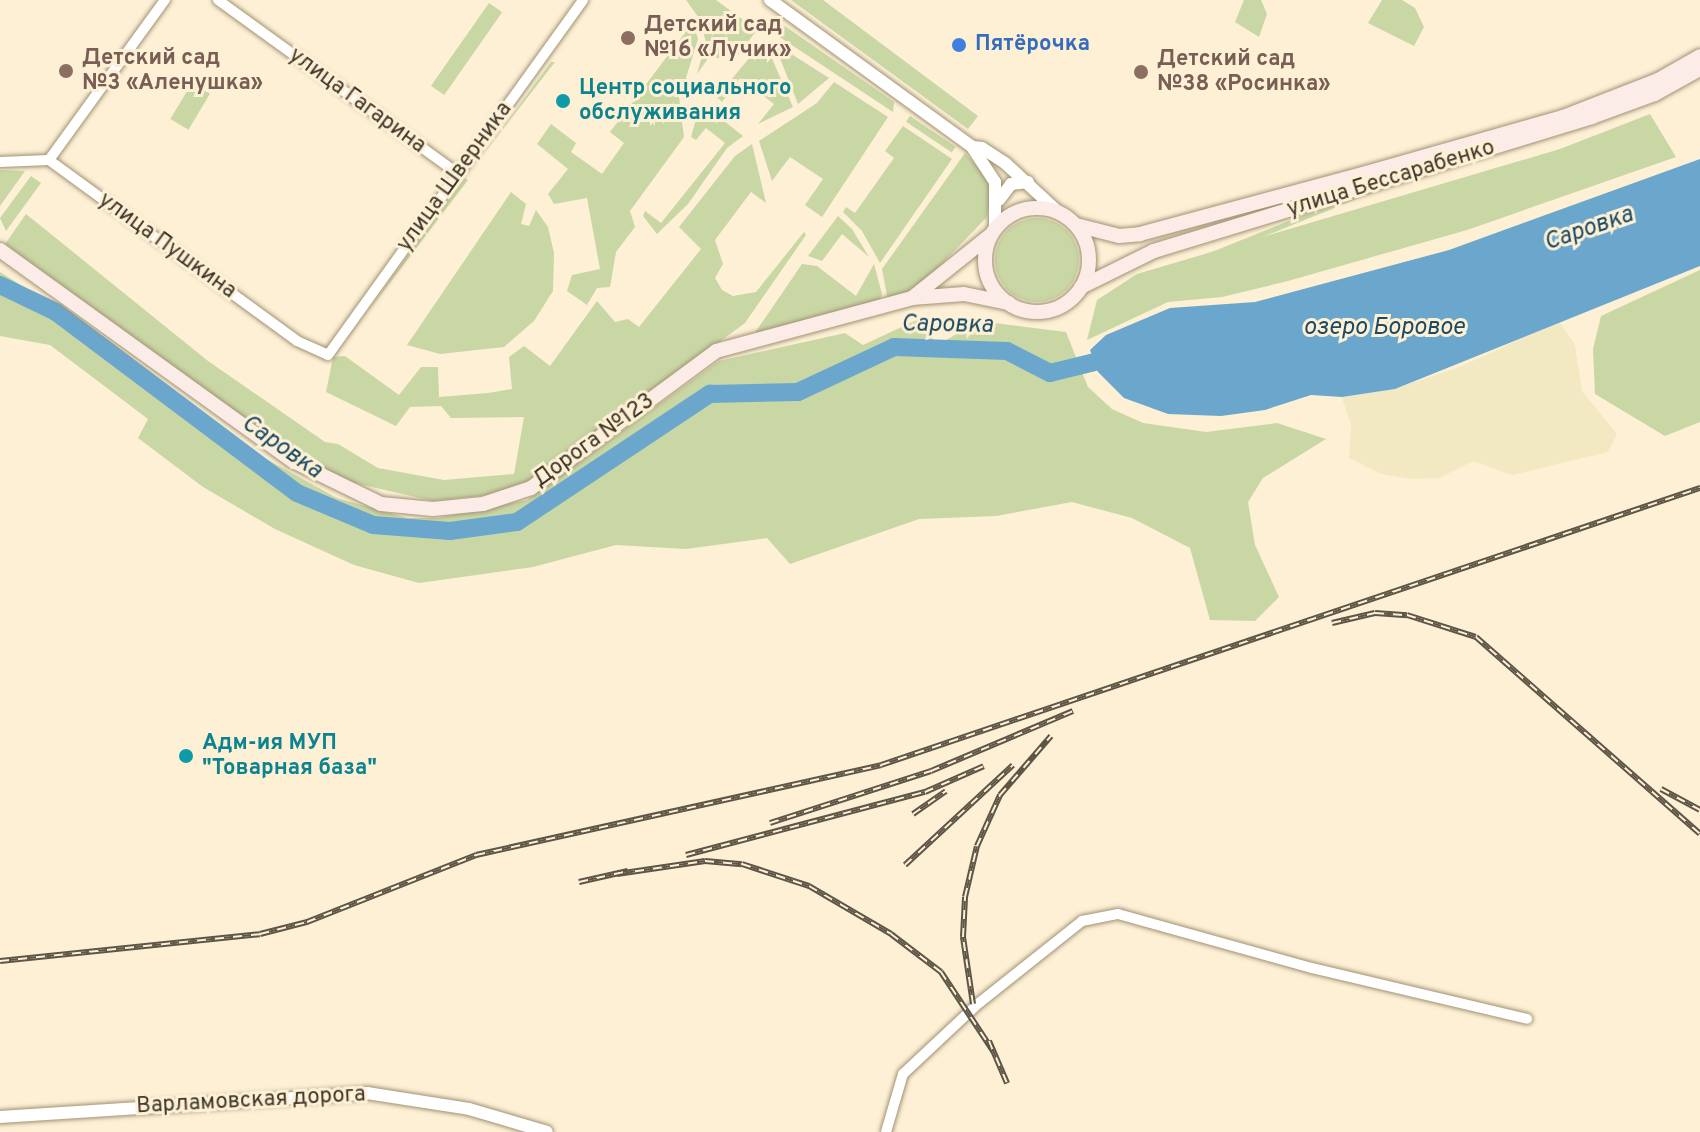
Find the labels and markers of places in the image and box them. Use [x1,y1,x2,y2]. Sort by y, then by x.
place label: Детский сад №16 «Лучик» [644,12,792,64]
marker: Детский сад №16 «Лучик» [619,29,637,47]
place label: Пятёрочка [975,32,1090,58]
marker: Пятёрочка [950,36,968,54]
place label: Детский сад №3 «Аленушка» [82,45,263,96]
place label: Детский сад №38 «Росинка» [1157,46,1331,98]
marker: Детский сад №3 «Аленушка» [57,62,75,80]
marker: Детский сад №38 «Росинка» [1132,63,1150,81]
place label: Центр социального обслуживания [579,75,791,126]
marker: Центр социального обслуживания [554,92,572,110]
place label: Адм-ия МУП "Товарная база" [202,730,377,782]
marker: Адм-ия МУП "Товарная база" [177,747,195,765]

